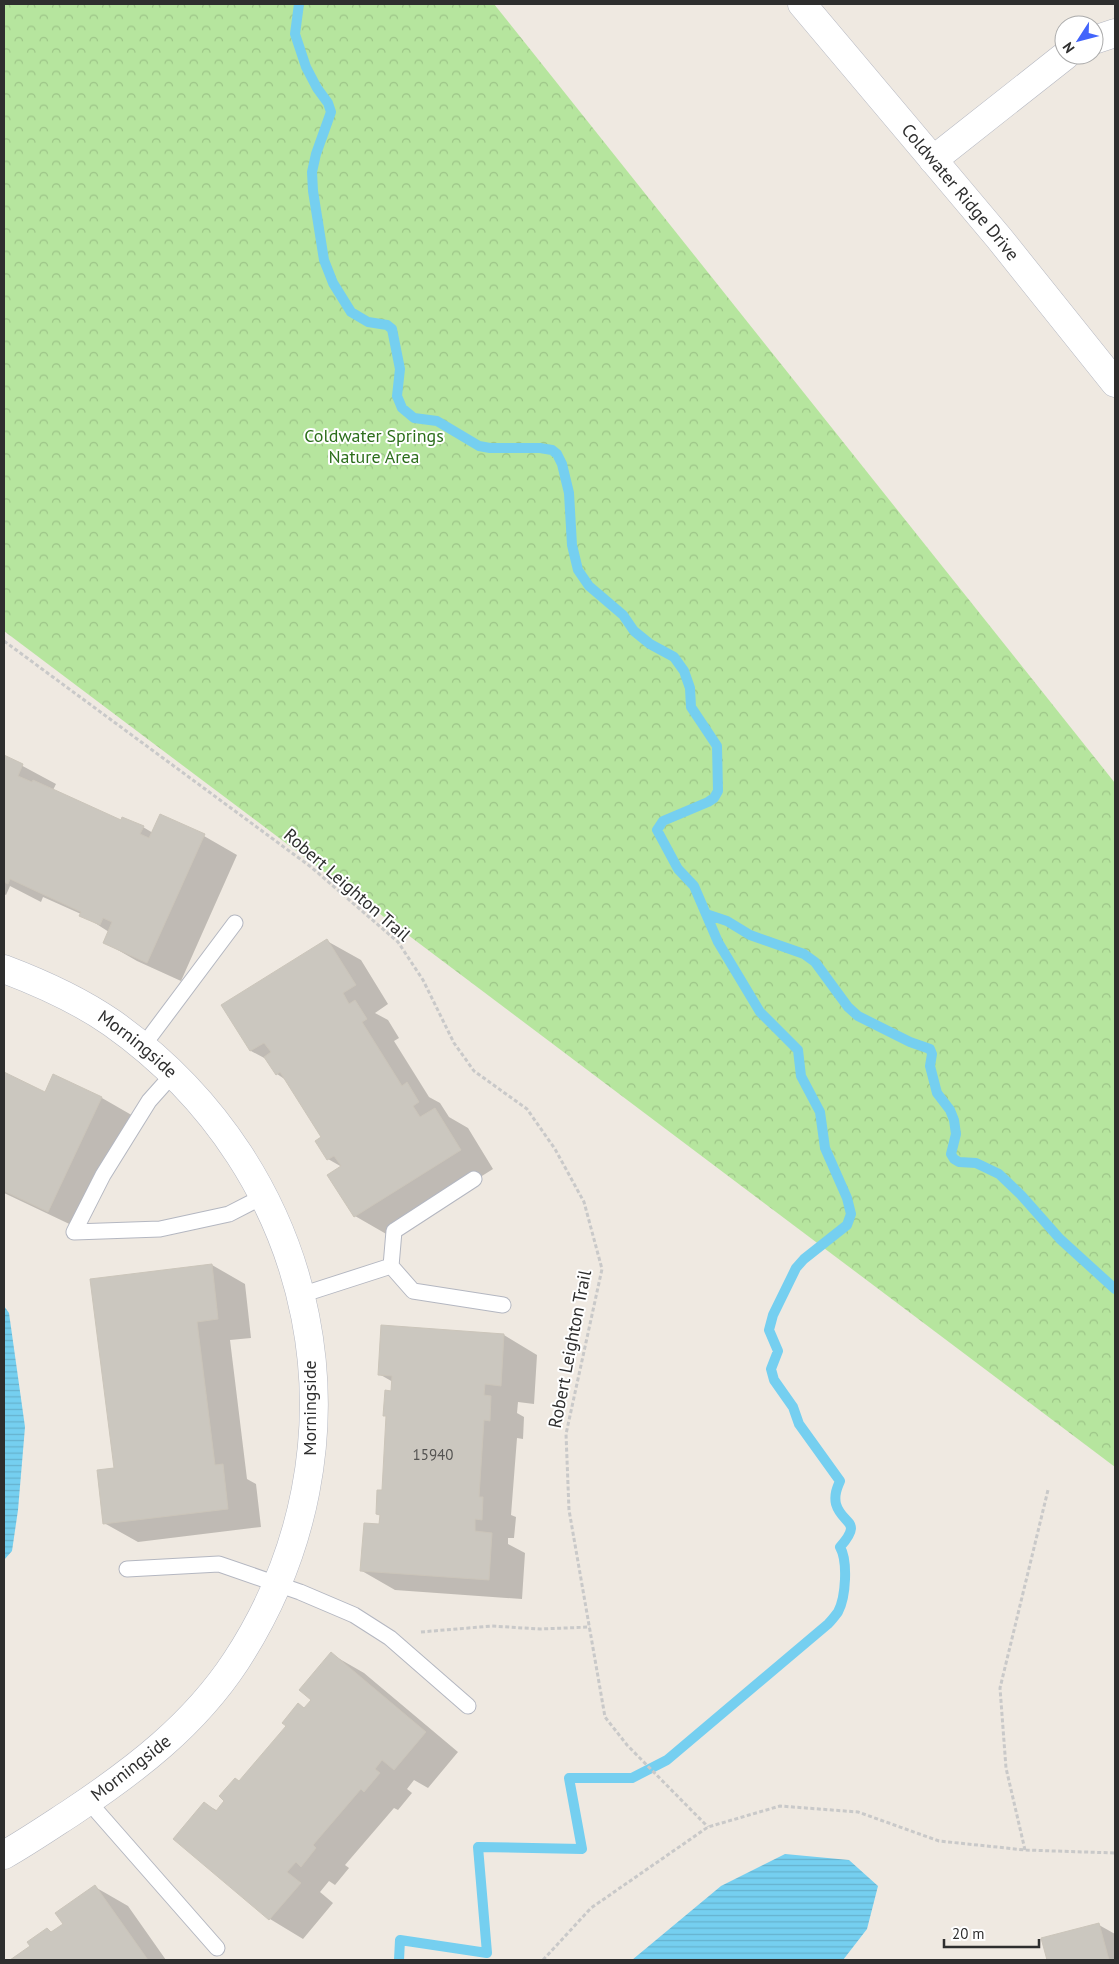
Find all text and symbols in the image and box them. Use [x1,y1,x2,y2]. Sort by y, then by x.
north arrow [1054,15,1104,65]
text: N [1058,39,1078,57]
street label: Coldwater Ridge Drive [897,119,1025,265]
park label: Coldwater Springs Nature Area [304,424,444,468]
street label: Robert Leighton Trail [279,823,416,946]
street label: Morningside [94,1005,182,1083]
street label: Robert Leighton Trail [543,1267,596,1430]
street label: Morningside [298,1360,321,1456]
house number: 15940 [413,1445,453,1464]
street label: Morningside [86,1729,175,1806]
scale bar [944,1916,1039,1948]
text: 20 m [952,1924,985,1943]

